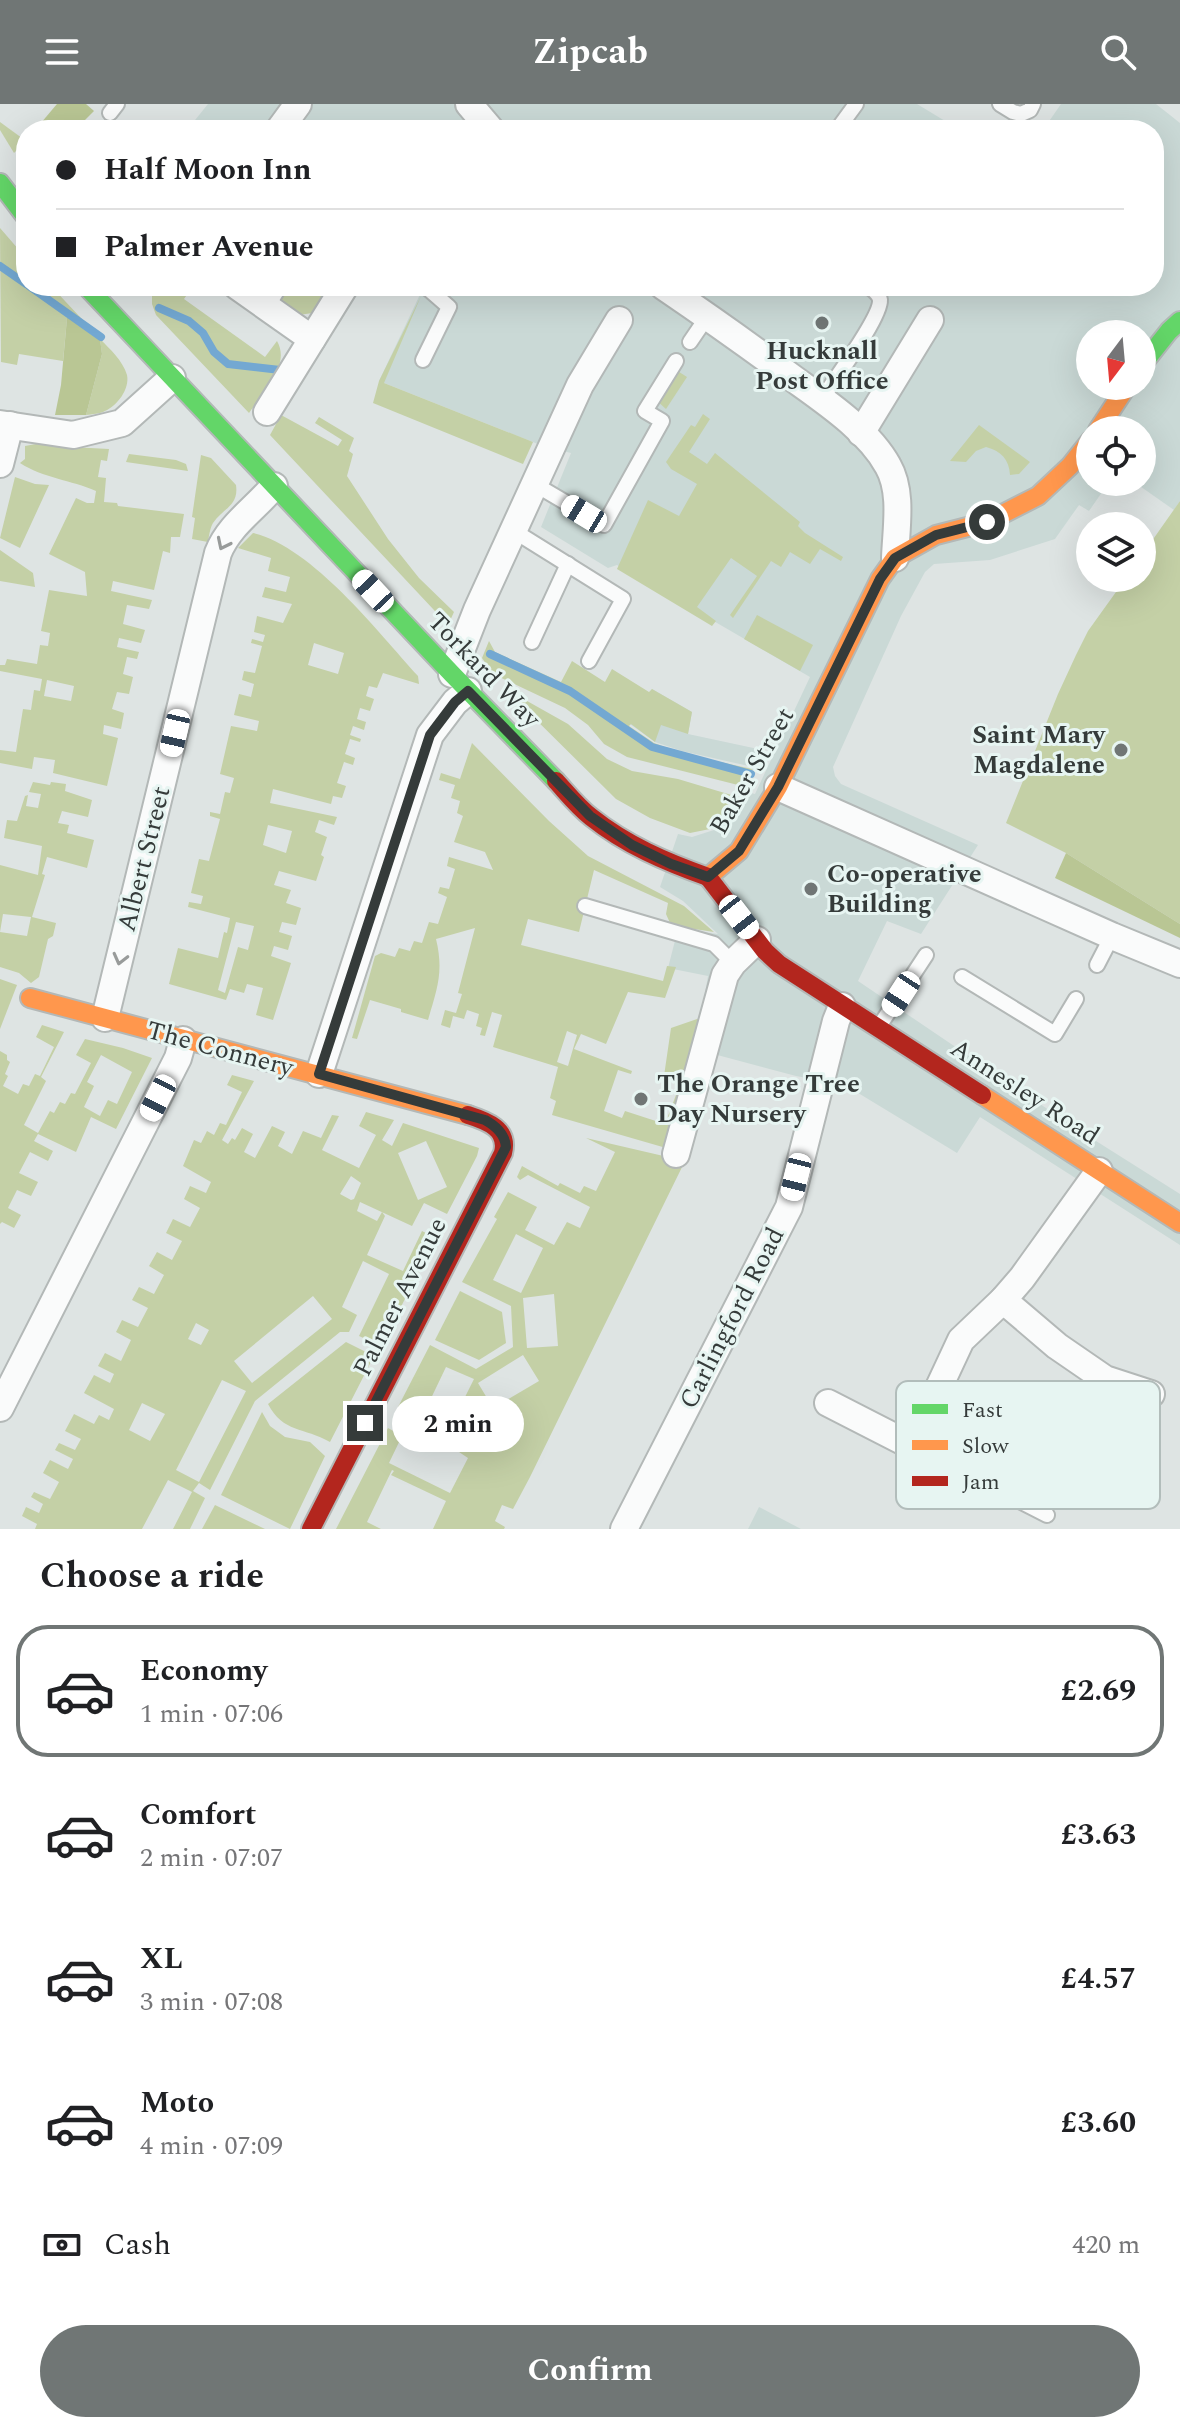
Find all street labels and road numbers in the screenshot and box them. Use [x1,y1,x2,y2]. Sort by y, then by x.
street label: Torkard Way [418,603,551,739]
street label: Baker Street [699,700,805,842]
street label: Albert Street [107,782,181,936]
street label: The Connery [142,1010,299,1088]
street label: Annesley Road [942,1029,1108,1155]
street label: Palmer Avenue [343,1210,457,1384]
street label: Carlingford Road [669,1220,795,1416]

